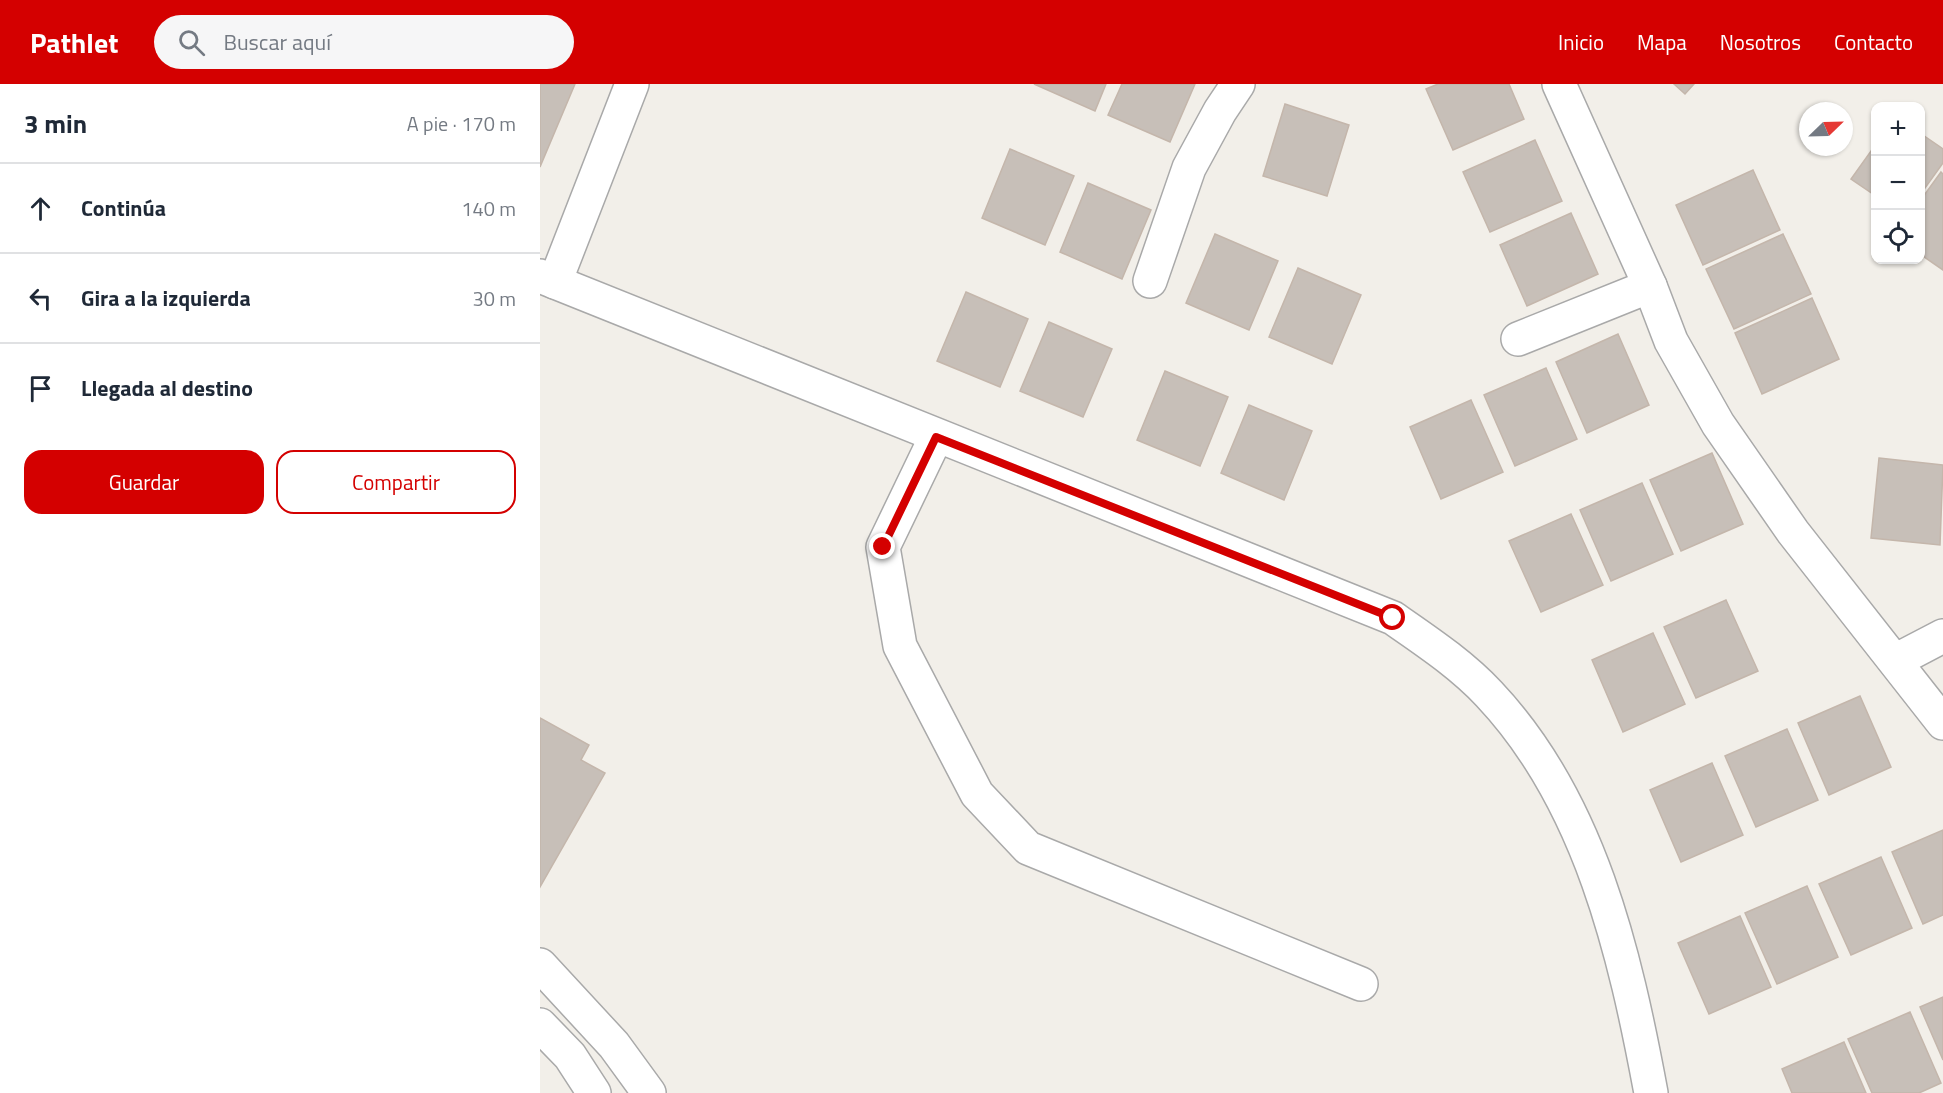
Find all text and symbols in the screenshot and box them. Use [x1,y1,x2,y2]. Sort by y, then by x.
search box [154,15,574,69]
text: Pathlet [30,21,118,64]
text: Buscar aquí [223,25,331,59]
icon: search [175,26,208,59]
text: Inicio [1558,26,1604,58]
text: Mapa [1637,26,1687,58]
text: Nosotros [1720,26,1801,58]
text: Contacto [1834,26,1913,58]
north arrow [1799,102,1853,156]
map controls [1871,102,1925,264]
button: + [1871,102,1925,156]
text: 3 min [24,104,87,143]
text: A pie · 170 m [407,108,516,139]
button: − [1871,156,1925,210]
text: Continúa [81,191,166,225]
icon: ahead [24,192,57,225]
text: 140 m [461,193,516,224]
button: locate [1871,210,1925,264]
text: Gira a la izquierda [81,281,251,315]
icon: left [24,282,57,315]
text: 30 m [472,283,516,314]
text: Llegada al destino [81,371,253,405]
icon: arrive [24,372,57,405]
button: Guardar [24,450,264,514]
button: Compartir [276,450,516,514]
route end [869,533,895,559]
route start [1379,604,1405,630]

